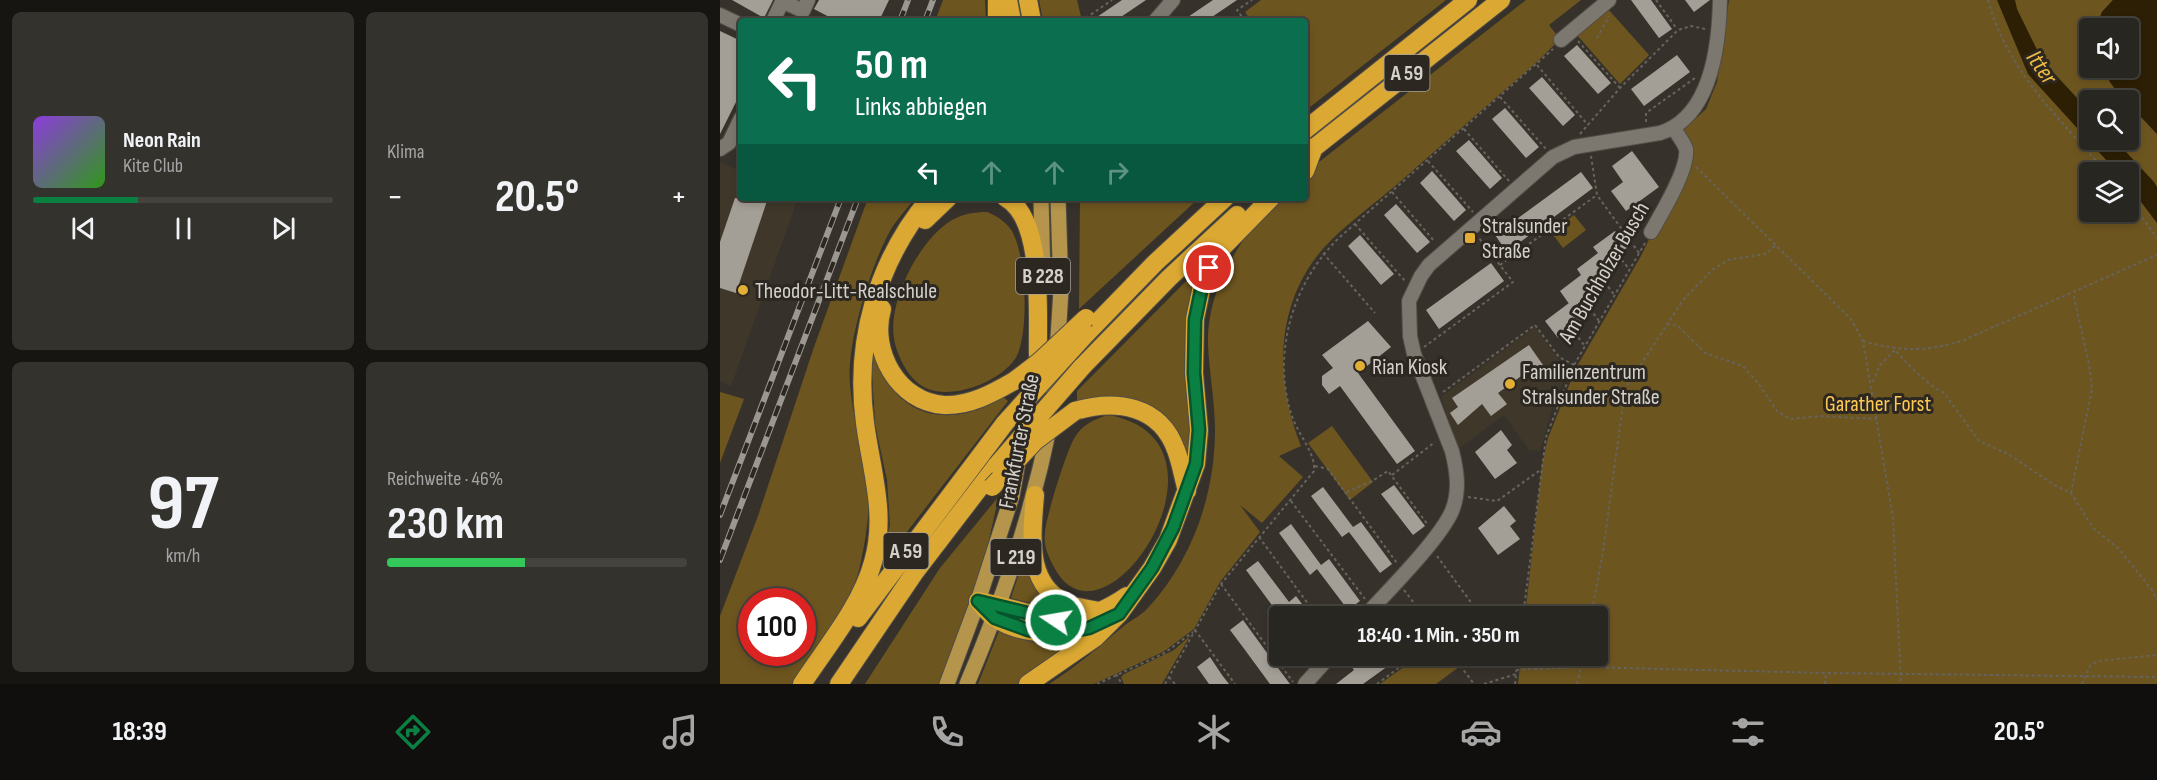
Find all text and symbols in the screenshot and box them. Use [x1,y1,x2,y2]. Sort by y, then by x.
map controls [2079,18,2139,222]
button: sound [2079,18,2139,78]
text: 50 m [855,40,928,91]
icon: left [756,42,834,120]
water label: Itter [2020,45,2064,91]
road number: A 59 [1384,55,1430,91]
button: search [2079,90,2139,150]
text: Links abbiegen [855,91,987,123]
text: Neon Rain [123,127,201,154]
text: Klima [387,140,425,164]
text: Kite Club [123,154,183,178]
icon: left [912,156,945,189]
icon: ahead [975,156,1008,189]
icon: ahead [1038,156,1071,189]
icon: right [1101,156,1134,189]
button: layers [2079,162,2139,222]
text: 20.5° [495,170,579,225]
text: − [387,177,403,217]
text: + [671,177,687,217]
street label: Am Buchholzer Busch [1552,197,1656,349]
icon: previous [67,212,100,245]
icon: pause [167,212,200,245]
icon: next [267,212,300,245]
place label: Stralsunder Straße [1482,213,1568,265]
marker: Stralsunder Straße [1463,231,1477,245]
pin [1183,242,1234,293]
icon: arrive [1192,251,1225,284]
road number: B 228 [1016,258,1070,294]
place label: Theodor-Litt-Realschule [755,278,937,305]
marker: Theodor-Litt-Realschule [736,283,750,297]
place label: Rian Kiosk [1372,354,1448,381]
marker: Rian Kiosk [1353,359,1367,373]
place label: Familienzentrum Stralsunder Straße [1522,359,1660,411]
street label: Frankfurter Straße [993,372,1046,511]
marker: Familienzentrum Stralsunder Straße [1503,377,1517,391]
park label: Garather Forst [1825,391,1931,418]
text: 97 [148,458,218,551]
text: Reichweite · 46% [387,467,503,491]
text: 230 km [387,497,504,552]
road number: A 59 [884,533,928,569]
road number: L 219 [990,539,1042,575]
text: km/h [166,544,200,568]
speed limit sign: 100 [738,588,816,666]
position arrow [1024,588,1088,652]
text: 18:40 · 1 Min. · 350 m [1357,622,1520,649]
icon: directions [392,711,434,753]
icon: music [659,711,701,753]
icon: phone [926,711,968,753]
icon: climate [1193,711,1235,753]
icon: car [1460,711,1502,753]
icon: filters [1727,711,1769,753]
text: 18:39 [113,716,167,748]
text: 20.5° [1994,716,2044,748]

